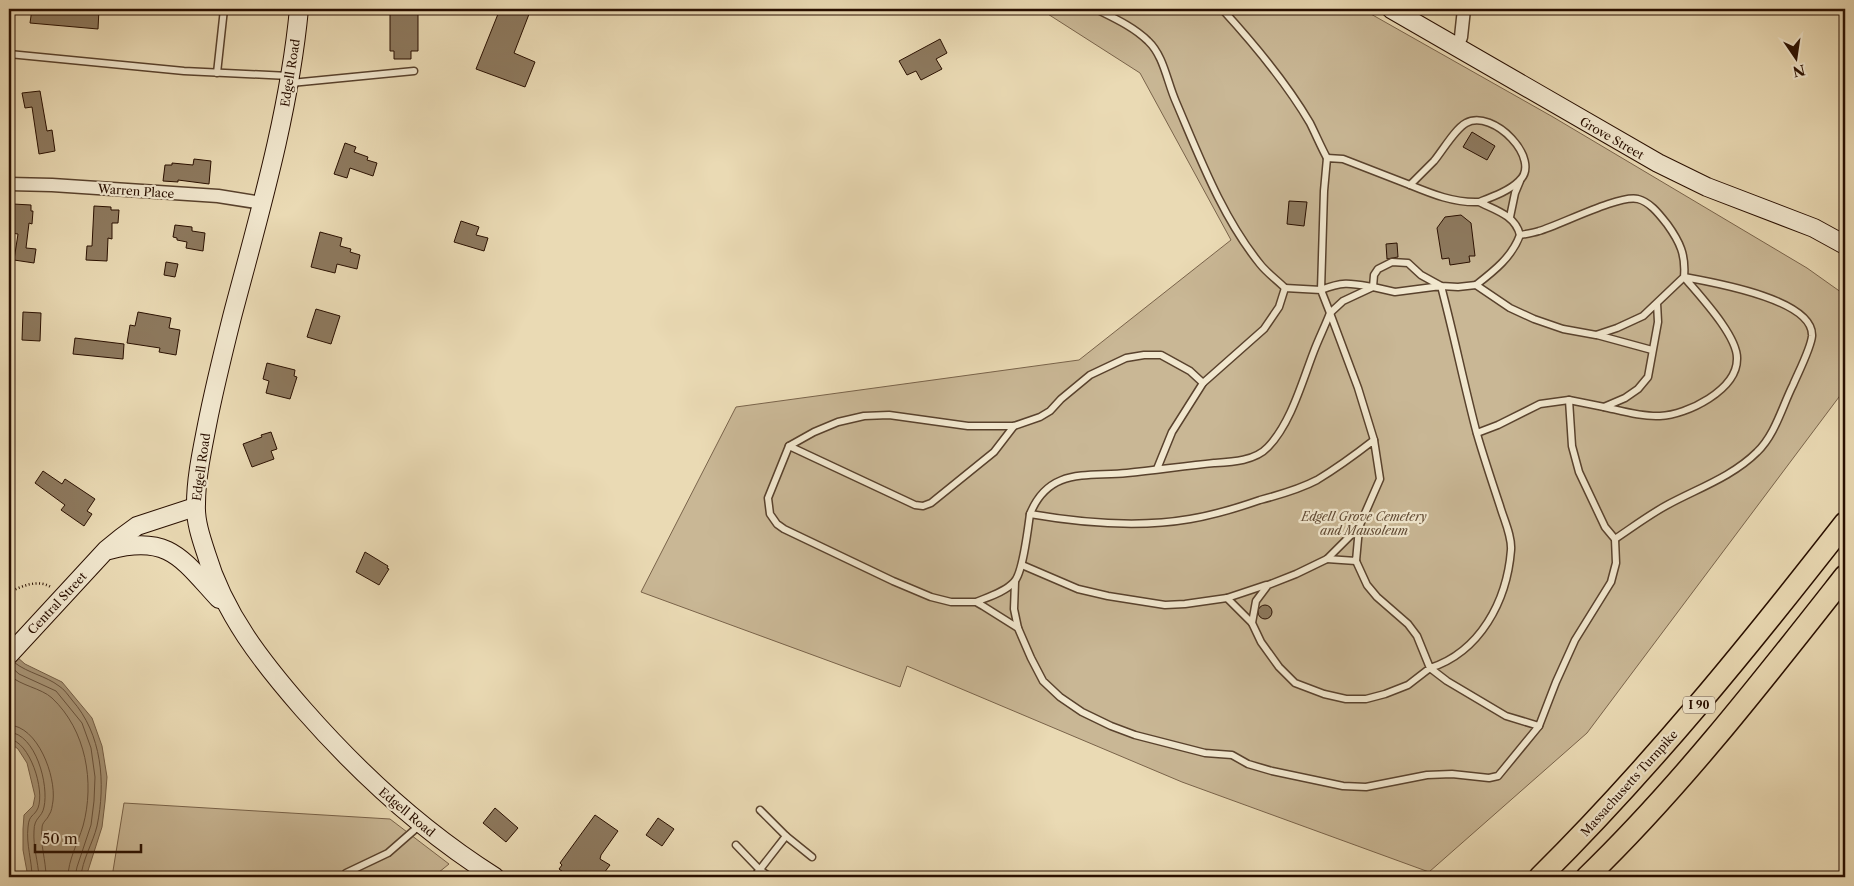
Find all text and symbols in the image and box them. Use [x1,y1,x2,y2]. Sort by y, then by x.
north arrow [1772,32,1822,82]
street label: Edgell Road [277,37,303,108]
text: N [1791,61,1807,81]
street label: Grove Street [1577,114,1647,163]
street label: Warren Place [96,181,175,201]
street label: Edgell Road [189,431,213,502]
park label: Edgell Grove Cemetery and Mausoleum [1300,509,1427,538]
street label: Central Street [24,568,90,637]
road number: I 90 [1683,696,1715,714]
street label: Massachusetts Turnpike [1577,727,1681,839]
street label: Edgell Road [376,784,439,840]
scale bar [35,821,141,853]
text: 50 m [42,829,78,848]

